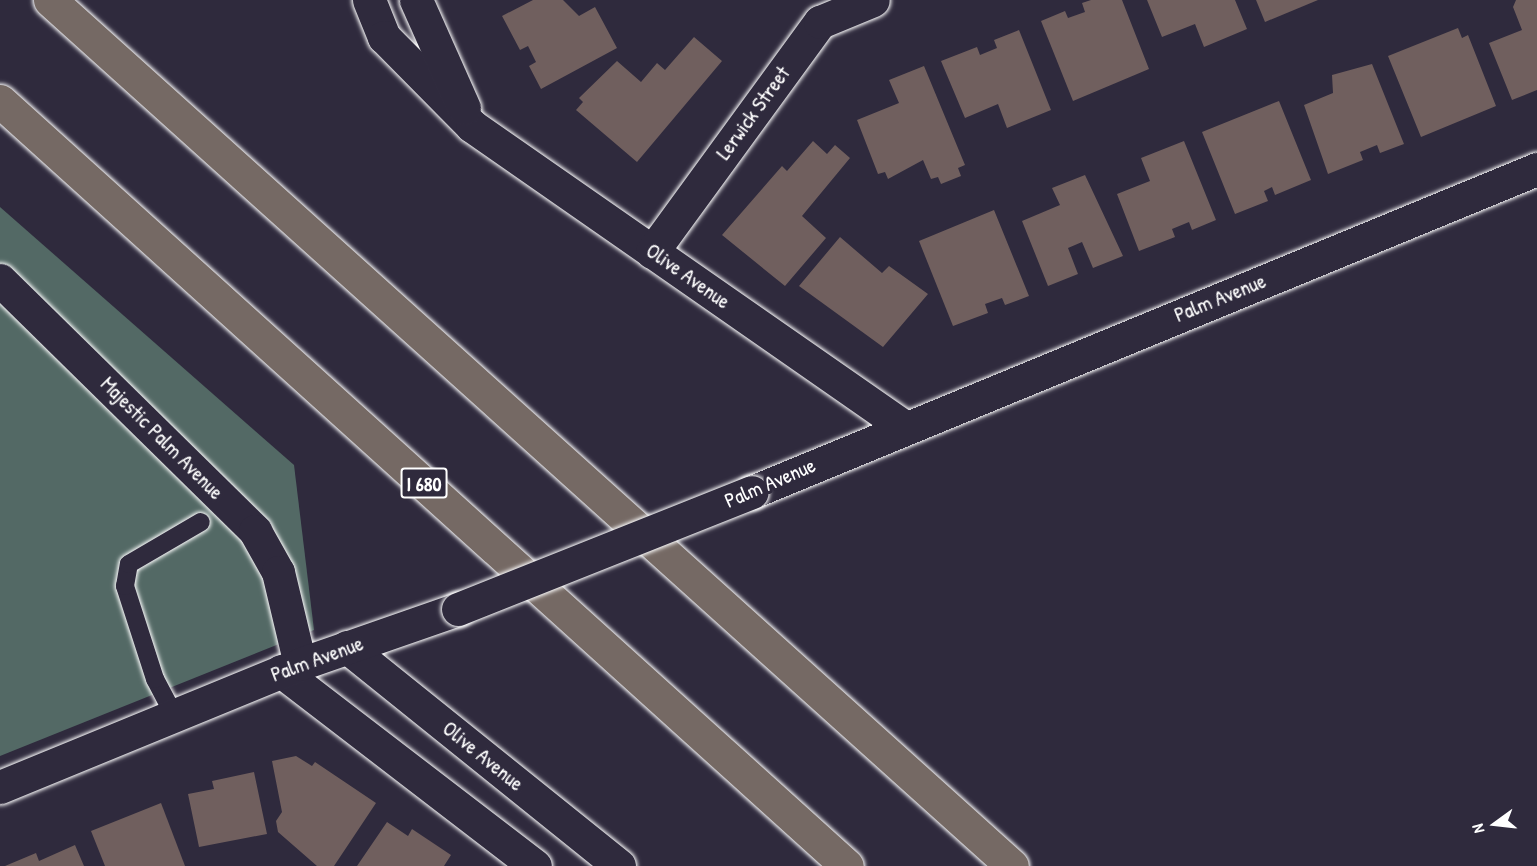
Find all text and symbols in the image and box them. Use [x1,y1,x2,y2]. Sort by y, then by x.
street label: Lerwick Street [711,61,795,165]
street label: Olive Avenue [641,238,735,314]
street label: Palm Avenue [1171,268,1269,328]
street label: Majestic Palm Avenue [95,371,229,505]
street label: Palm Avenue [721,453,819,513]
road number: I 680 [400,466,448,500]
street label: Palm Avenue [267,631,367,687]
street label: Olive Avenue [437,716,529,796]
north arrow [1465,794,1525,854]
text: N [1466,822,1489,836]

